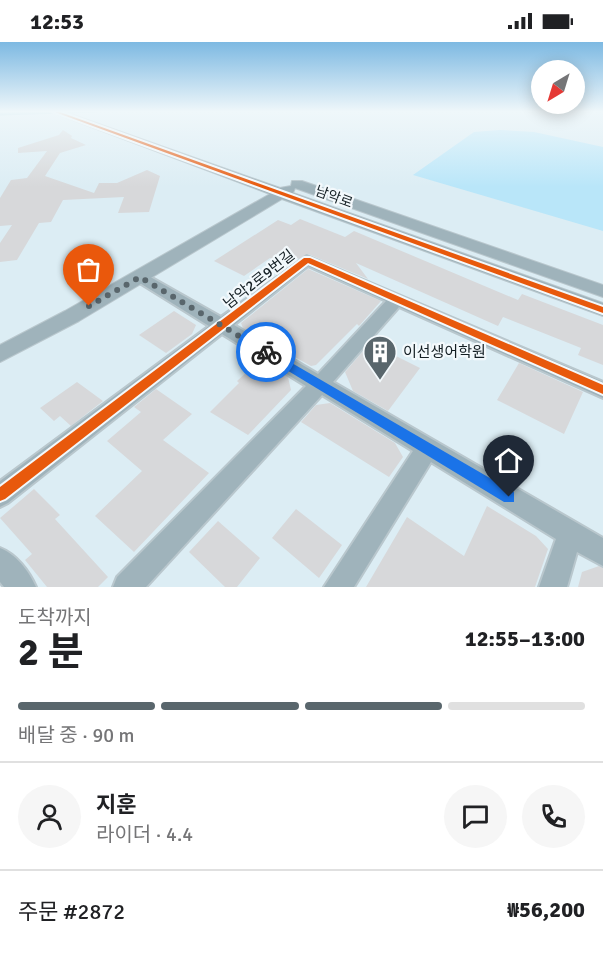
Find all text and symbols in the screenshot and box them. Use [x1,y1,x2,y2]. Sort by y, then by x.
text: 12:53 [30,8,84,35]
north arrow [531,60,585,114]
map controls [531,60,585,114]
street label: 남악로 [313,182,355,212]
pin [63,244,114,306]
street label: 남악2로9번길 [220,246,298,312]
icon: bag [72,253,105,286]
courier [236,322,296,382]
building icon: 이선생어학원 [362,334,398,381]
icon: bike [250,336,283,369]
place label: 이선생어학원 [403,343,486,361]
pin [483,435,534,497]
icon: home [492,444,525,477]
text: 도착까지 [18,605,92,630]
text: 12:55–13:00 [465,625,585,652]
text: 2 분 [18,628,84,676]
text: 배달 중 · 90 m [18,723,134,748]
button: person [18,785,81,848]
button: chat [444,785,507,848]
button: phone [522,785,585,848]
text: 지훈 [96,791,136,818]
text: 라이더 · 4.4 [96,822,193,847]
text: ₩56,200 [507,896,585,923]
text: 주문 #2872 [18,898,125,925]

